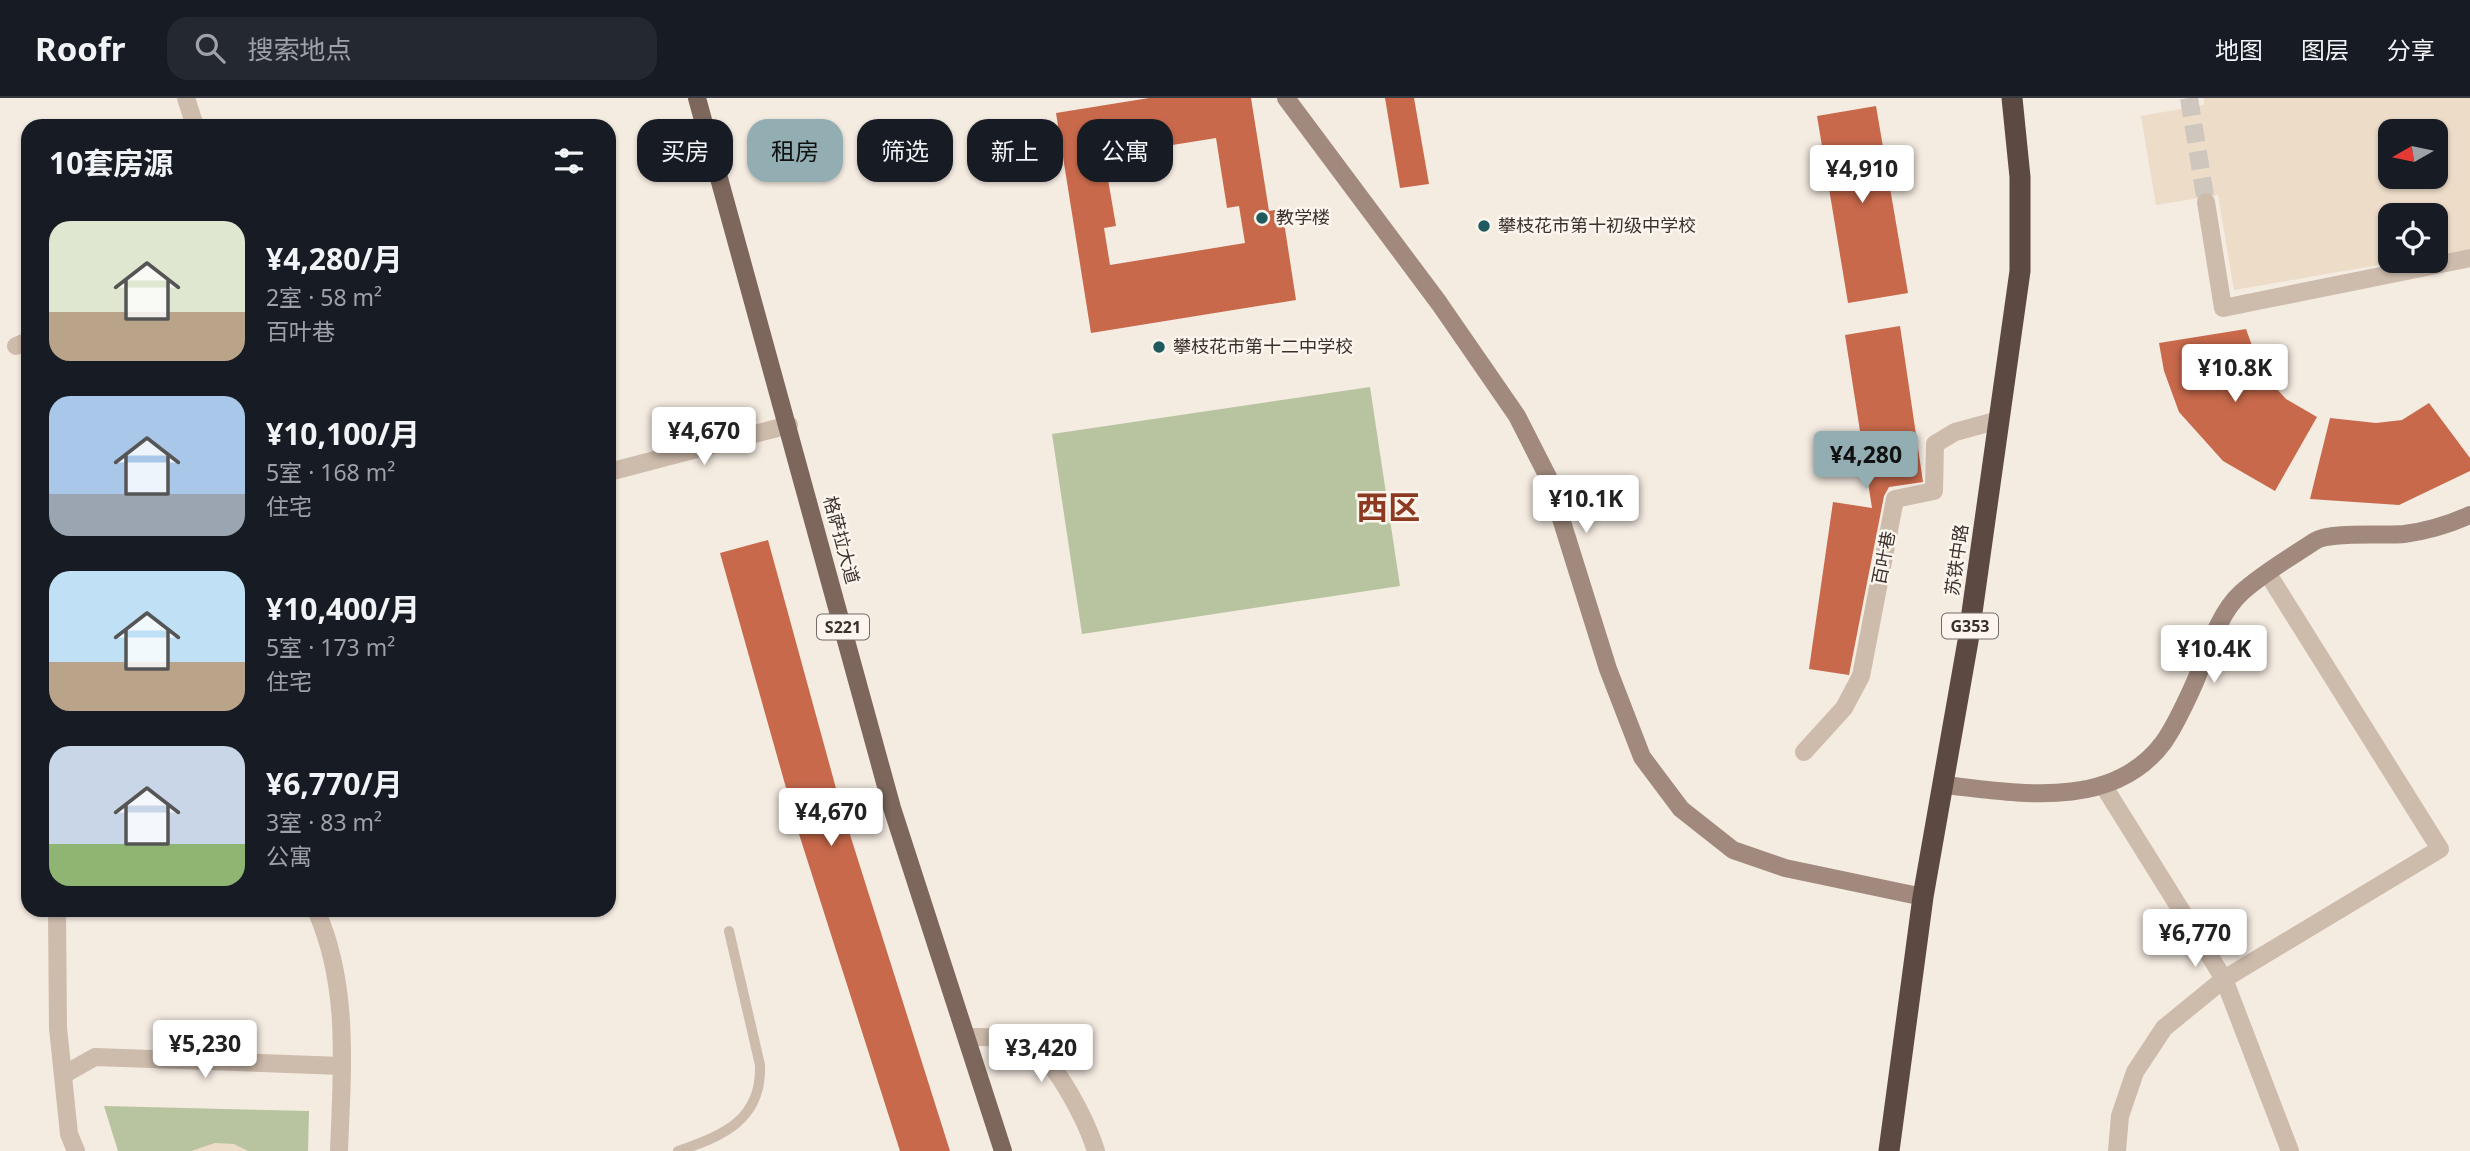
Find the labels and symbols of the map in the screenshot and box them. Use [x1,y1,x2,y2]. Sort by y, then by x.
north arrow [2378,119,2448,189]
pin: ¥4,910 [1805,146,1919,205]
place label: 教学楼 [1276,205,1330,229]
marker: 教学楼 [1254,210,1270,226]
place label: 攀枝花市第十初级中学校 [1498,213,1696,237]
marker: 攀枝花市第十初级中学校 [1476,218,1492,234]
place label: 攀枝花市第十二中学校 [1173,334,1353,358]
marker: 攀枝花市第十二中学校 [1151,339,1167,355]
pin: ¥10.8K [2178,344,2292,404]
pin: ¥4,670 [647,408,761,467]
pin: ¥4,280 [1809,432,1923,491]
pin: ¥10.1K [1529,476,1643,535]
district label: 西区 [1356,485,1420,528]
street label: 格萨拉大道 [819,493,865,586]
street label: 苏铁中路 [1939,523,1973,597]
street label: 百叶巷 [1866,529,1900,587]
road number: S221 [817,614,869,640]
road number: G353 [1942,614,1998,638]
pin: ¥10.4K [2157,626,2271,685]
pin: ¥4,670 [774,788,888,848]
pin: ¥6,770 [2138,910,2252,969]
pin: ¥5,230 [148,1020,262,1080]
pin: ¥3,420 [984,1024,1098,1084]

